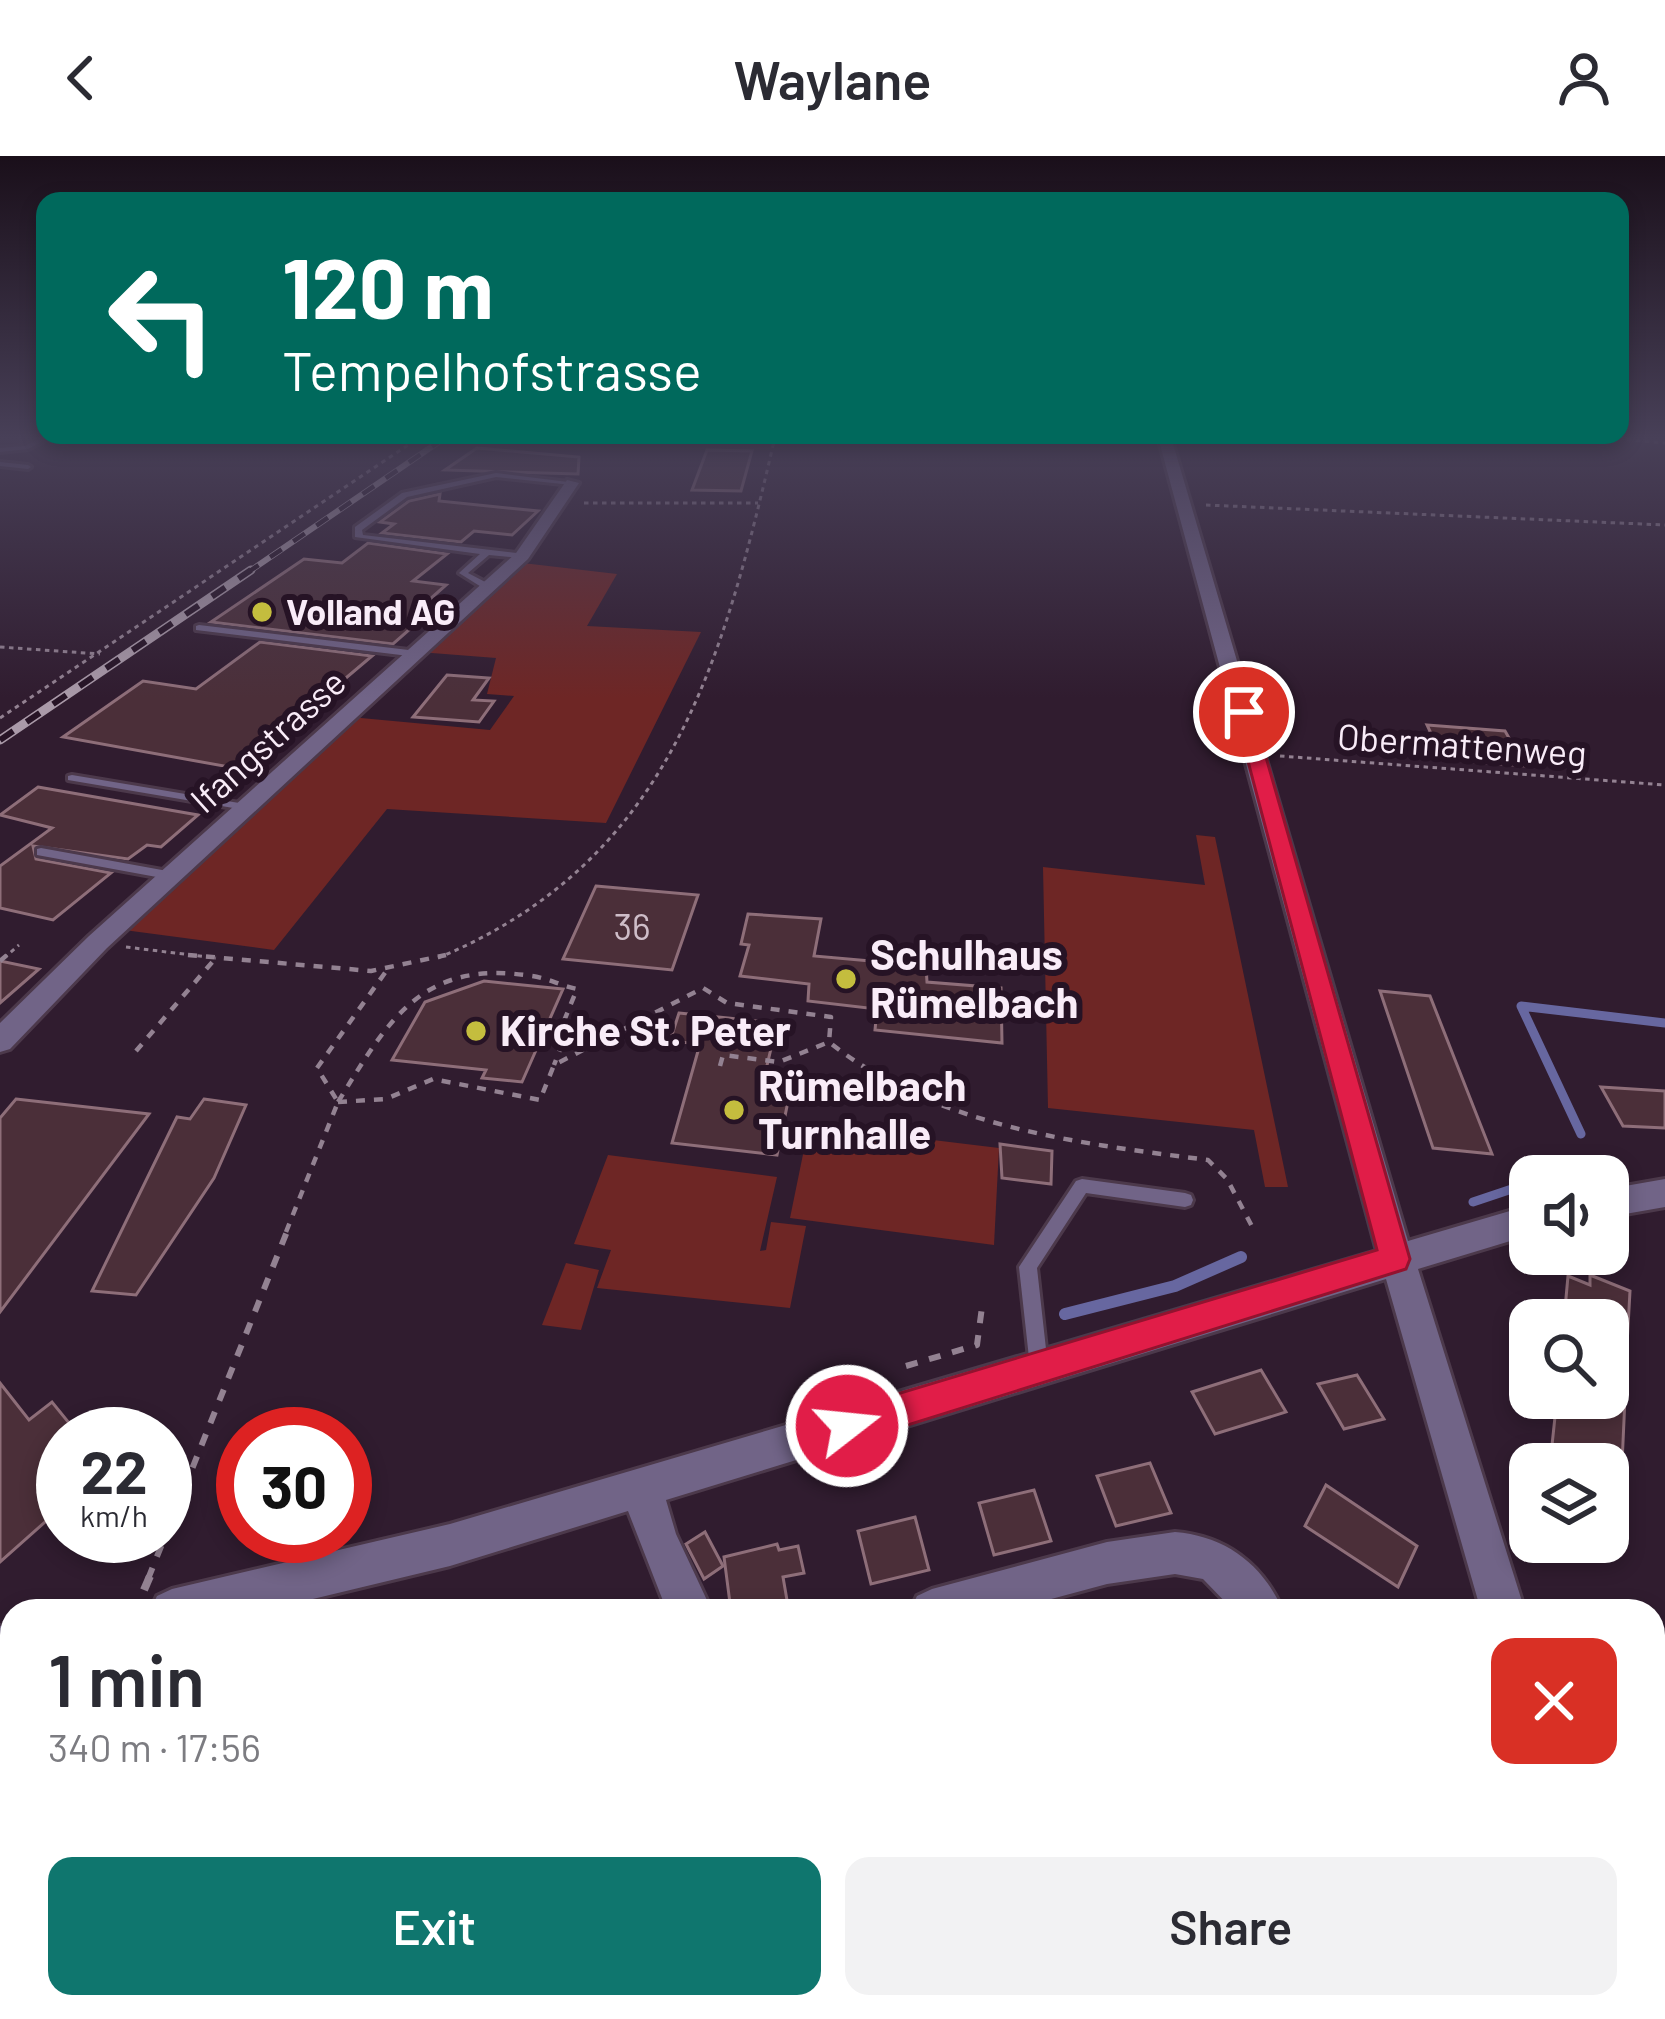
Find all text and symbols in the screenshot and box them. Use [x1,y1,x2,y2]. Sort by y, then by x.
icon: back [48,45,114,111]
icon: person [1551,45,1617,111]
text: Waylane [734,46,931,111]
text: 120 m [282,235,494,336]
icon: left [84,240,240,396]
text: Tempelhofstrasse [282,337,702,402]
place label: Volland AG [286,589,455,632]
marker: Volland AG [249,599,275,625]
street label: Ifangstrasse [181,659,353,821]
pin [1193,661,1295,763]
icon: arrive [1211,679,1277,745]
street label: Obermattenweg [1336,713,1588,774]
house number: 36 [613,904,651,947]
place label: Schulhaus Rümelbach [870,928,1078,1026]
marker: Schulhaus Rümelbach [833,966,859,992]
place label: Kirche St. Peter [500,1004,791,1054]
marker: Kirche St. Peter [463,1018,489,1044]
place label: Rümelbach Turnhalle [758,1059,966,1157]
marker: Rümelbach Turnhalle [721,1097,747,1123]
map controls [1509,1155,1629,1563]
button: sound [1509,1155,1629,1275]
button: search [1509,1299,1629,1419]
position arrow [784,1363,910,1489]
speed limit sign: 30 [216,1407,372,1563]
text: 22 [80,1434,148,1506]
button: layers [1509,1443,1629,1563]
text: km/h [80,1497,148,1533]
text: 1 min [48,1635,205,1721]
button: close [1491,1638,1617,1764]
text: 340 m · 17:56 [48,1723,261,1770]
button: Exit [48,1857,821,1995]
button: Share [845,1857,1617,1995]

